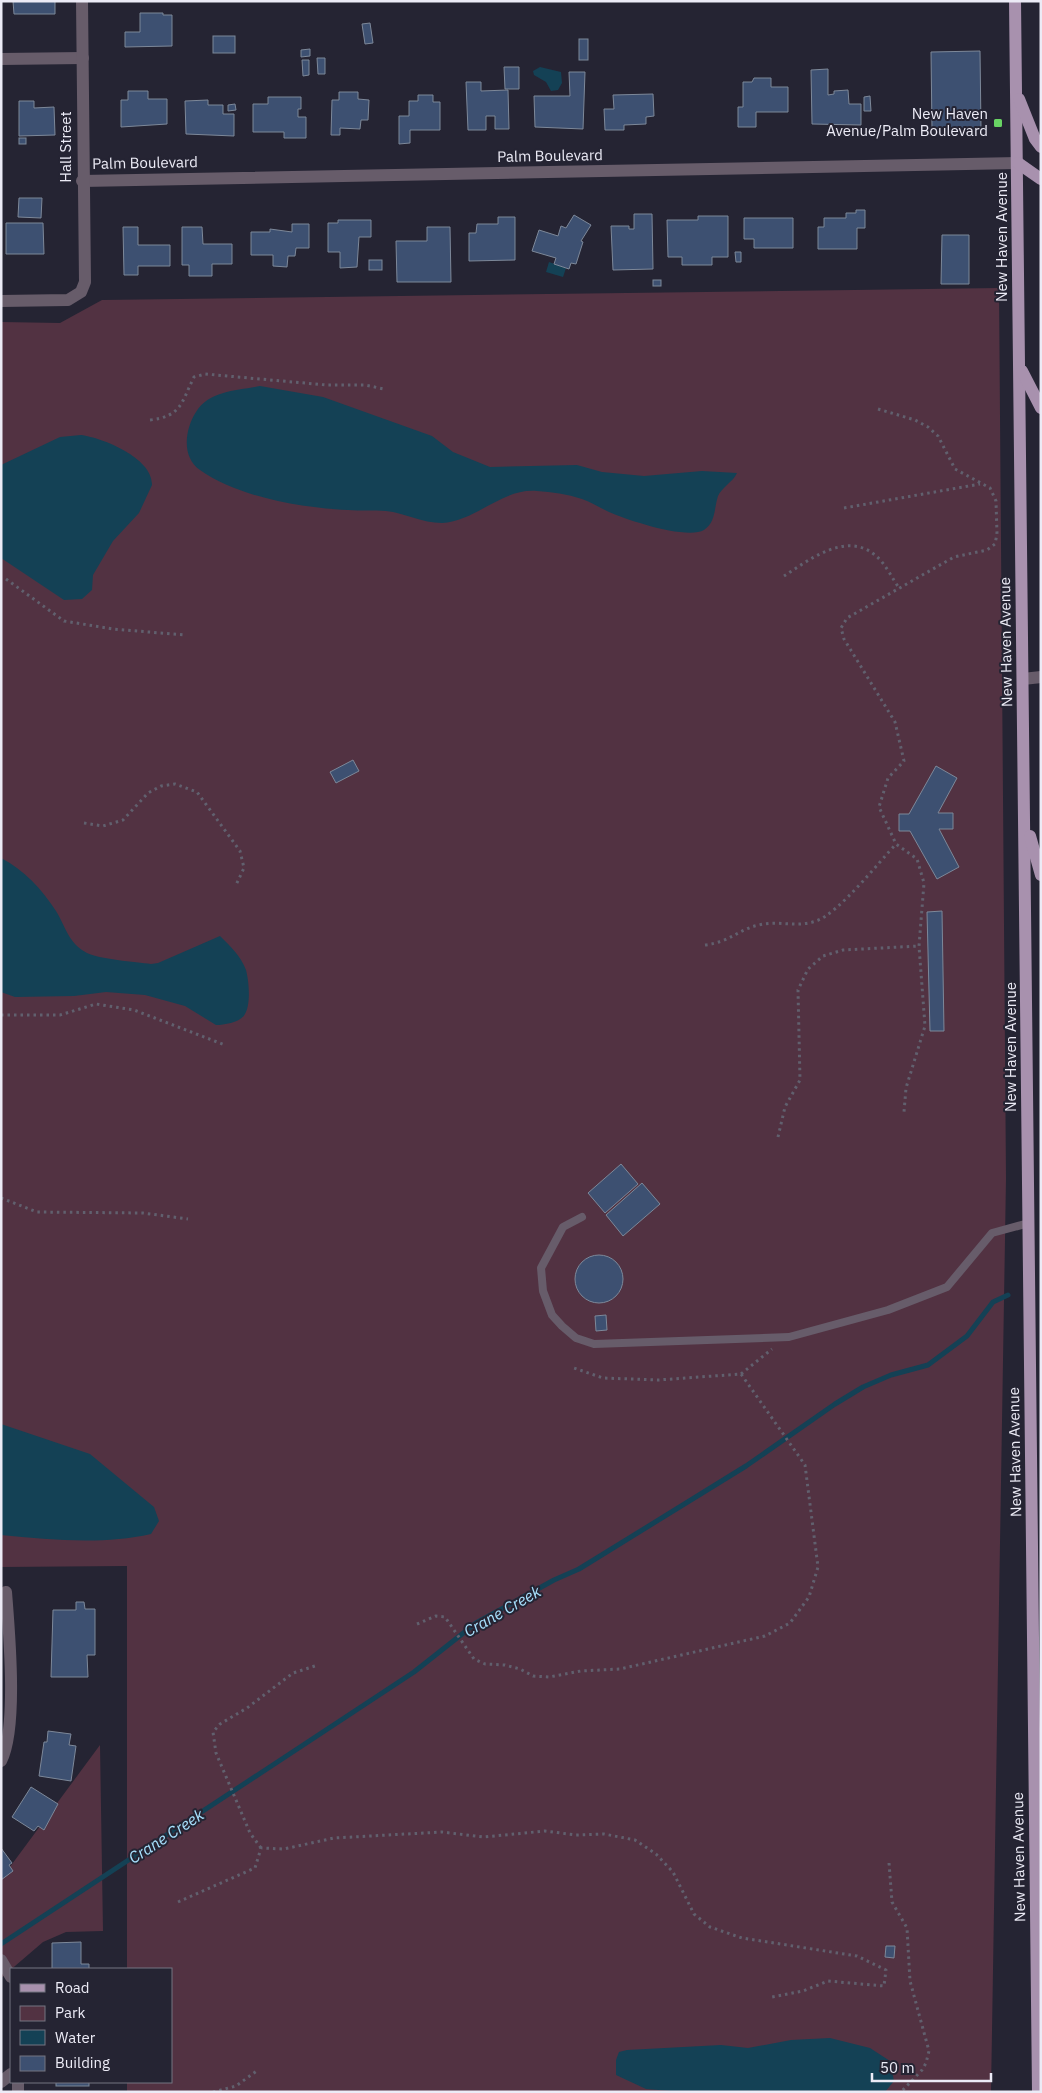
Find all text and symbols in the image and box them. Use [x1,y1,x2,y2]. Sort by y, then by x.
place label: New Haven Avenue/Palm Boulevard [826,104,988,140]
street label: Hall Street [56,111,75,183]
marker: New Haven Avenue/Palm Boulevard [992,117,1004,129]
street label: Palm Boulevard [497,145,603,166]
street label: Palm Boulevard [92,152,198,173]
street label: New Haven Avenue [992,172,1011,302]
street label: New Haven Avenue [995,577,1016,707]
street label: New Haven Avenue [1001,982,1020,1112]
street label: New Haven Avenue [1004,1387,1025,1517]
water label: Crane Creek [460,1581,545,1641]
street label: New Haven Avenue [1008,1792,1029,1922]
water label: Crane Creek [125,1804,208,1868]
legend [10,1968,172,2083]
text: Road [55,1978,90,1997]
text: Park [55,2003,85,2022]
text: Water [55,2028,96,2047]
scale bar [872,2050,991,2082]
text: Building [55,2053,110,2072]
text: 50 m [880,2058,915,2077]

